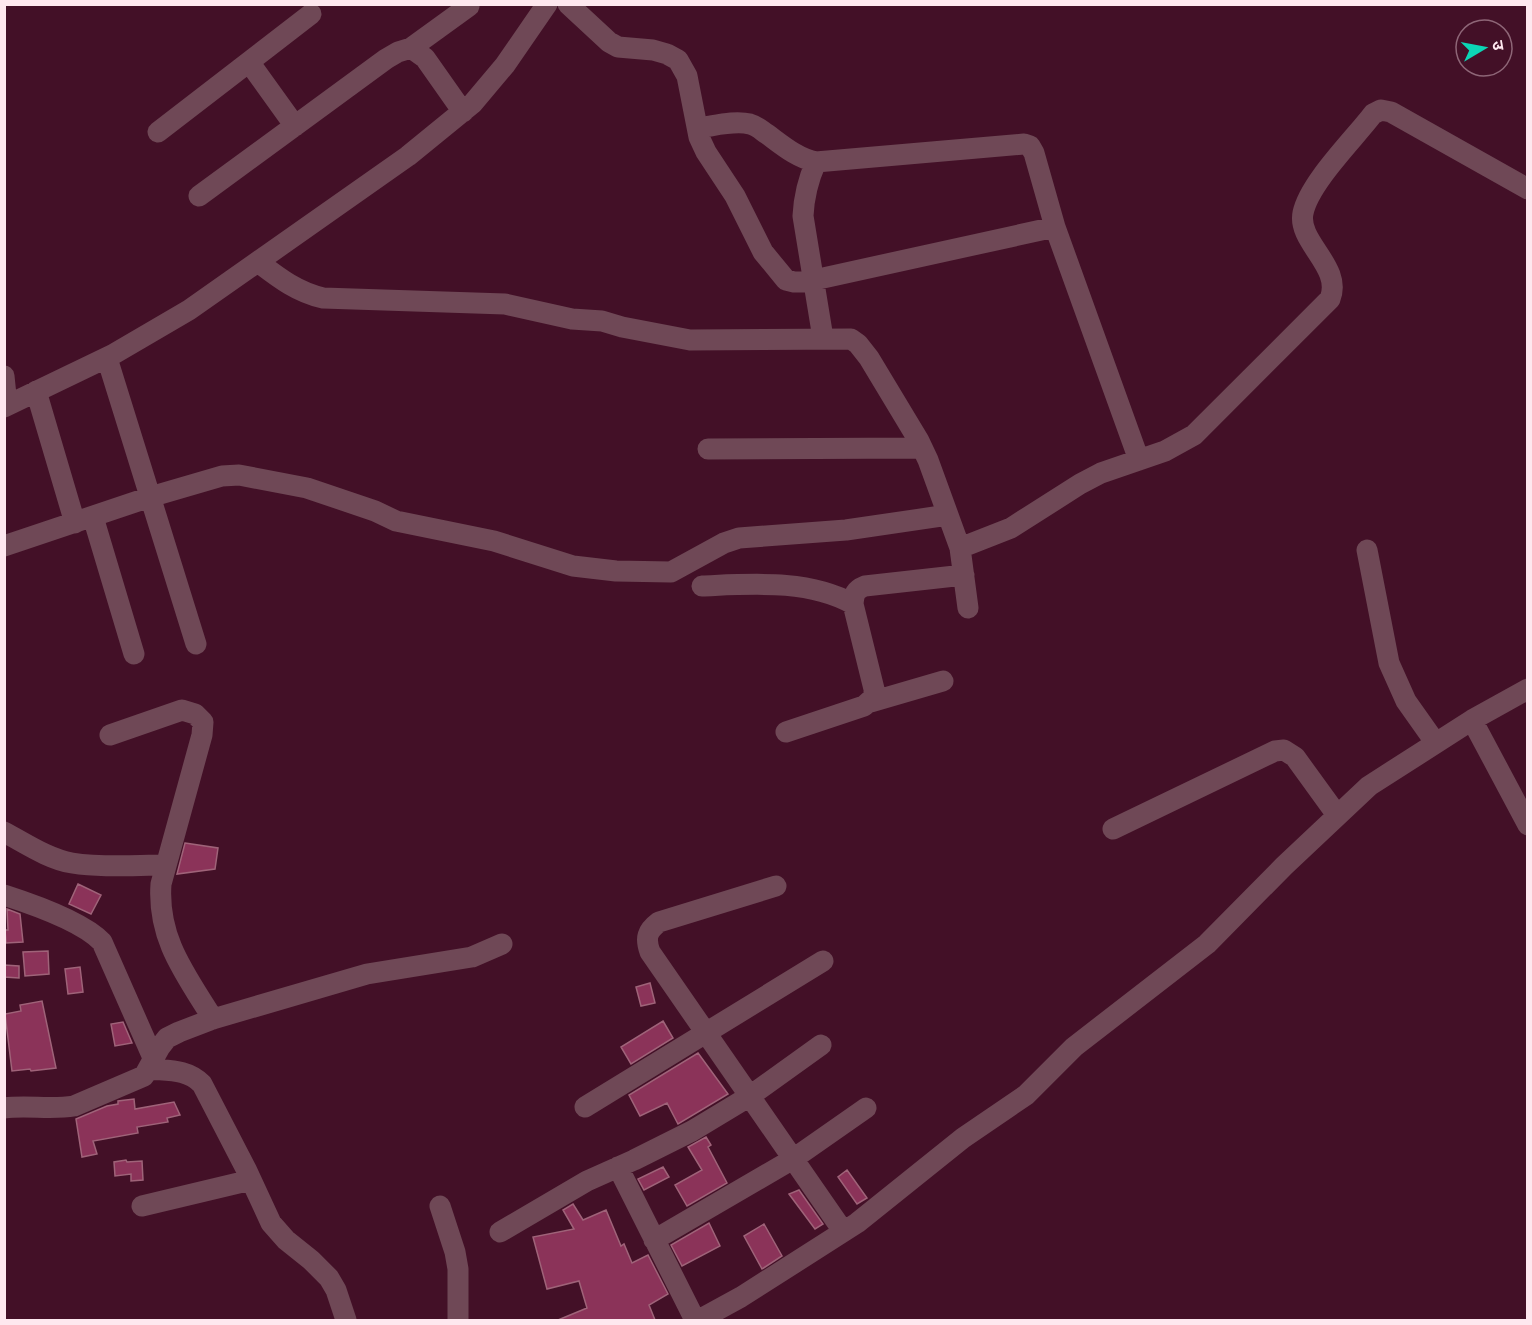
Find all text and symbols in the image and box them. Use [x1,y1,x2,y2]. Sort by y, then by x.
north arrow [1454,18,1514,78]
text: उ [1488,39,1510,52]

